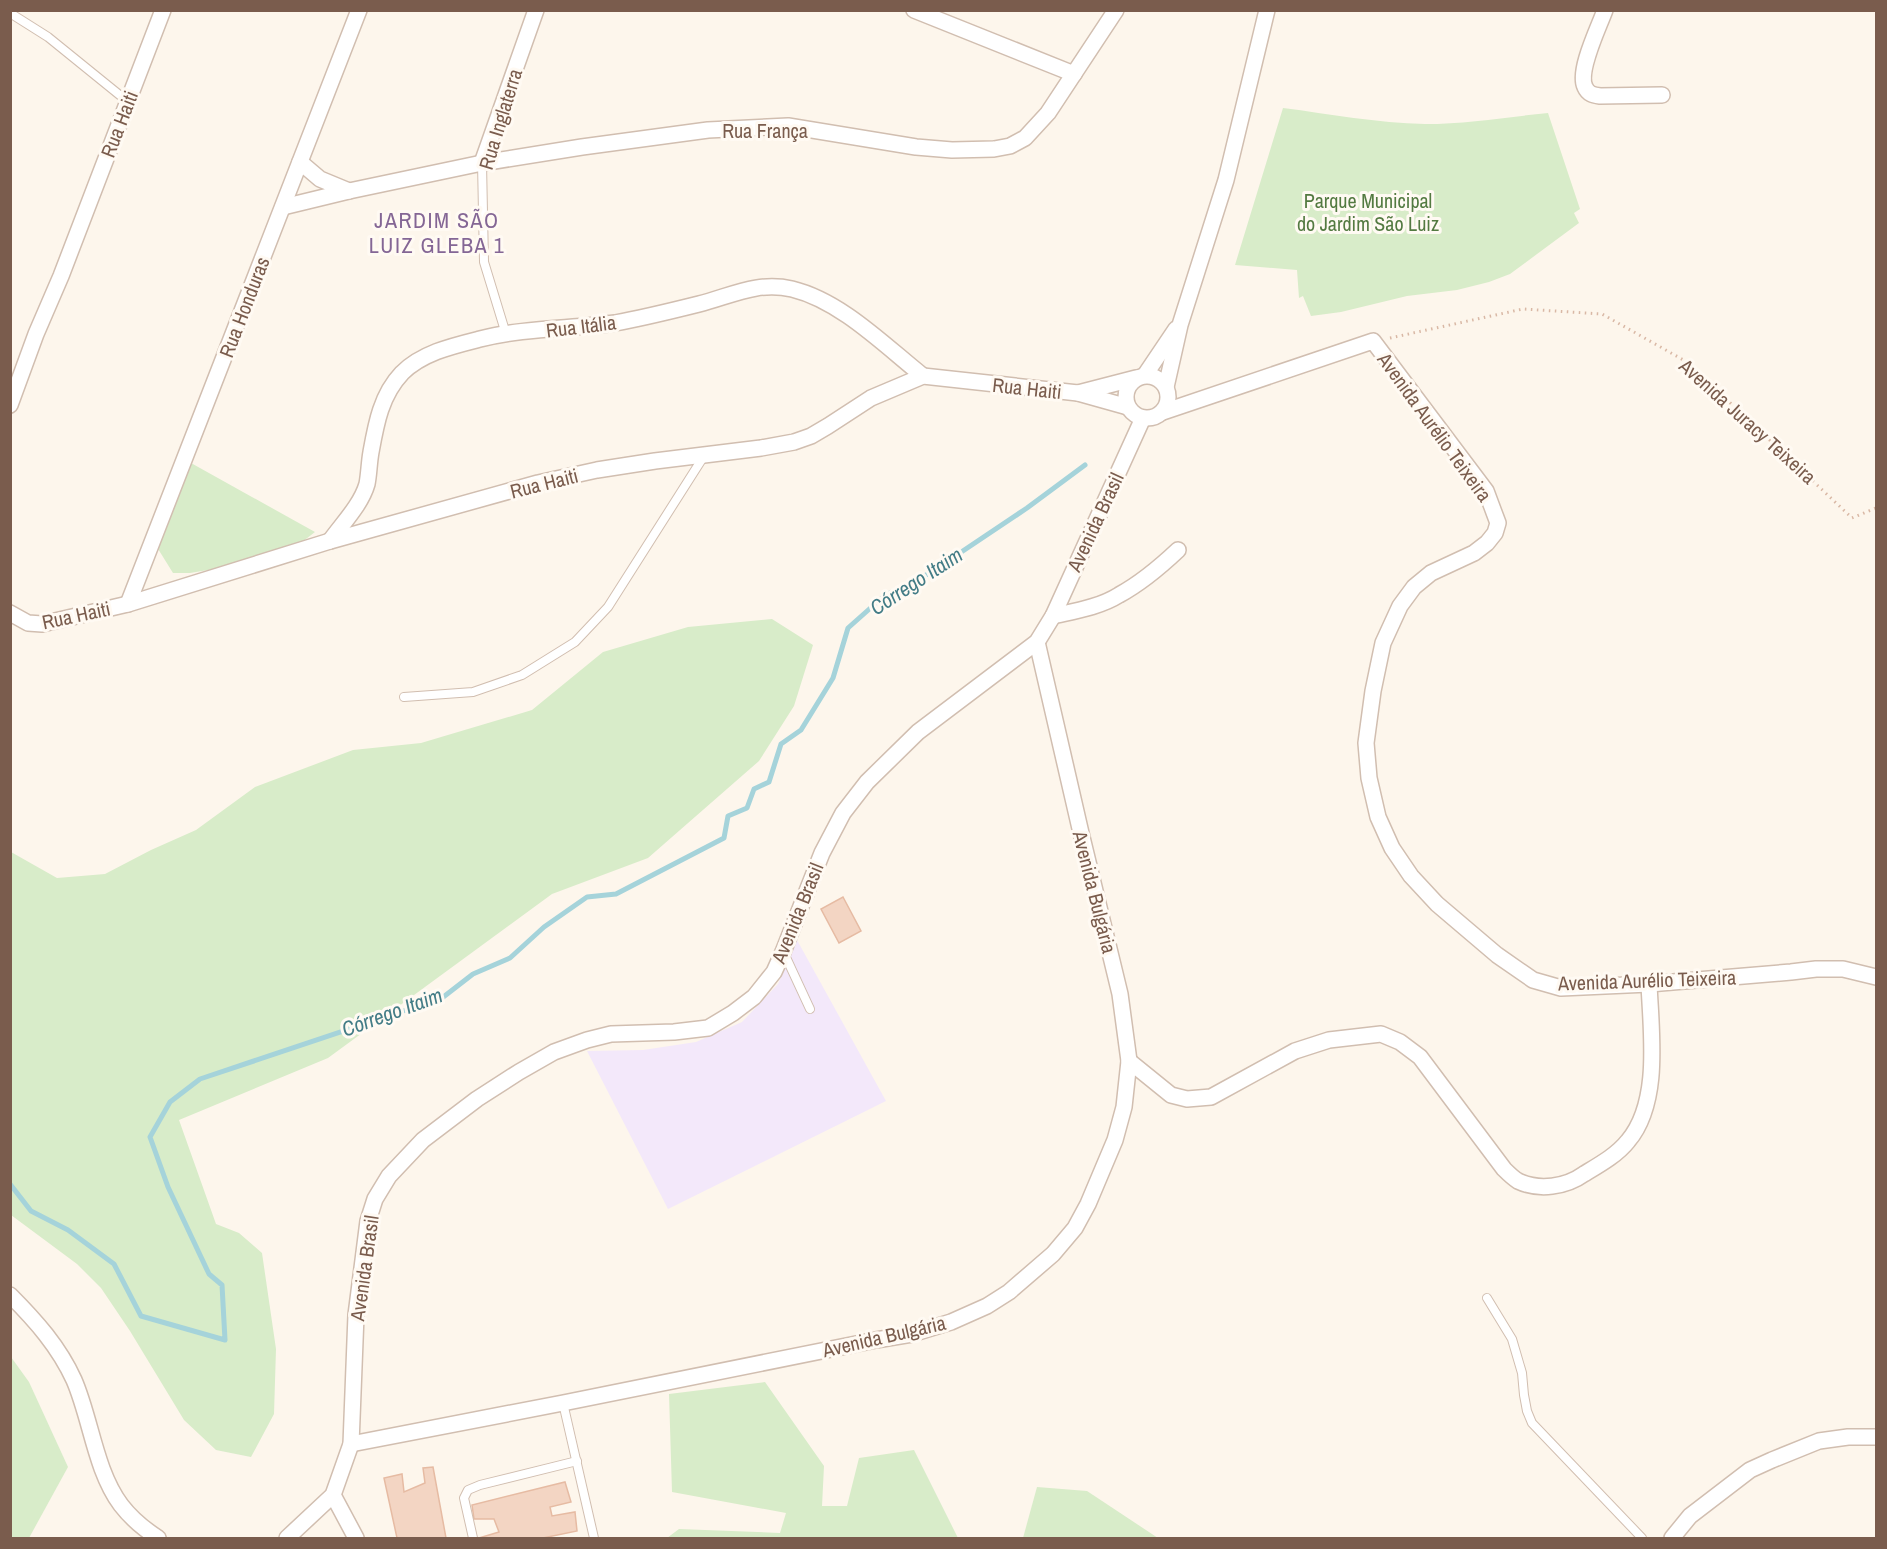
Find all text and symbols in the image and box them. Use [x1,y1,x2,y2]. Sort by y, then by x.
street label: Rua Inglaterra [472,65,528,173]
street label: Rua Haiti [94,87,144,161]
street label: Rua França [722,117,808,144]
park label: Parque Municipal do Jardim São Luiz [1297,187,1439,237]
district label: JARDIM SÃO LUIZ GLEBA 1 [369,205,505,260]
street label: Rua Honduras [212,253,276,361]
street label: Rua Itália [545,308,617,344]
street label: Avenida Aurélio Teixeira [1371,346,1498,507]
street label: Avenida Juracy Teixeira [1673,352,1822,490]
street label: Rua Haiti [991,371,1063,405]
street label: Rua Haiti [507,462,581,504]
street label: Avenida Brasil [1060,468,1130,577]
water label: Córrego Itaim [864,540,968,622]
street label: Rua Haiti [39,595,113,635]
street label: Avenida Bulgária [1066,827,1123,956]
street label: Avenida Brasil [764,859,829,968]
street label: Avenida Aurélio Teixeira [1557,963,1736,997]
water label: Córrego Itaim [338,980,446,1044]
street label: Avenida Brasil [343,1213,385,1324]
street label: Avenida Bulgária [819,1309,948,1363]

